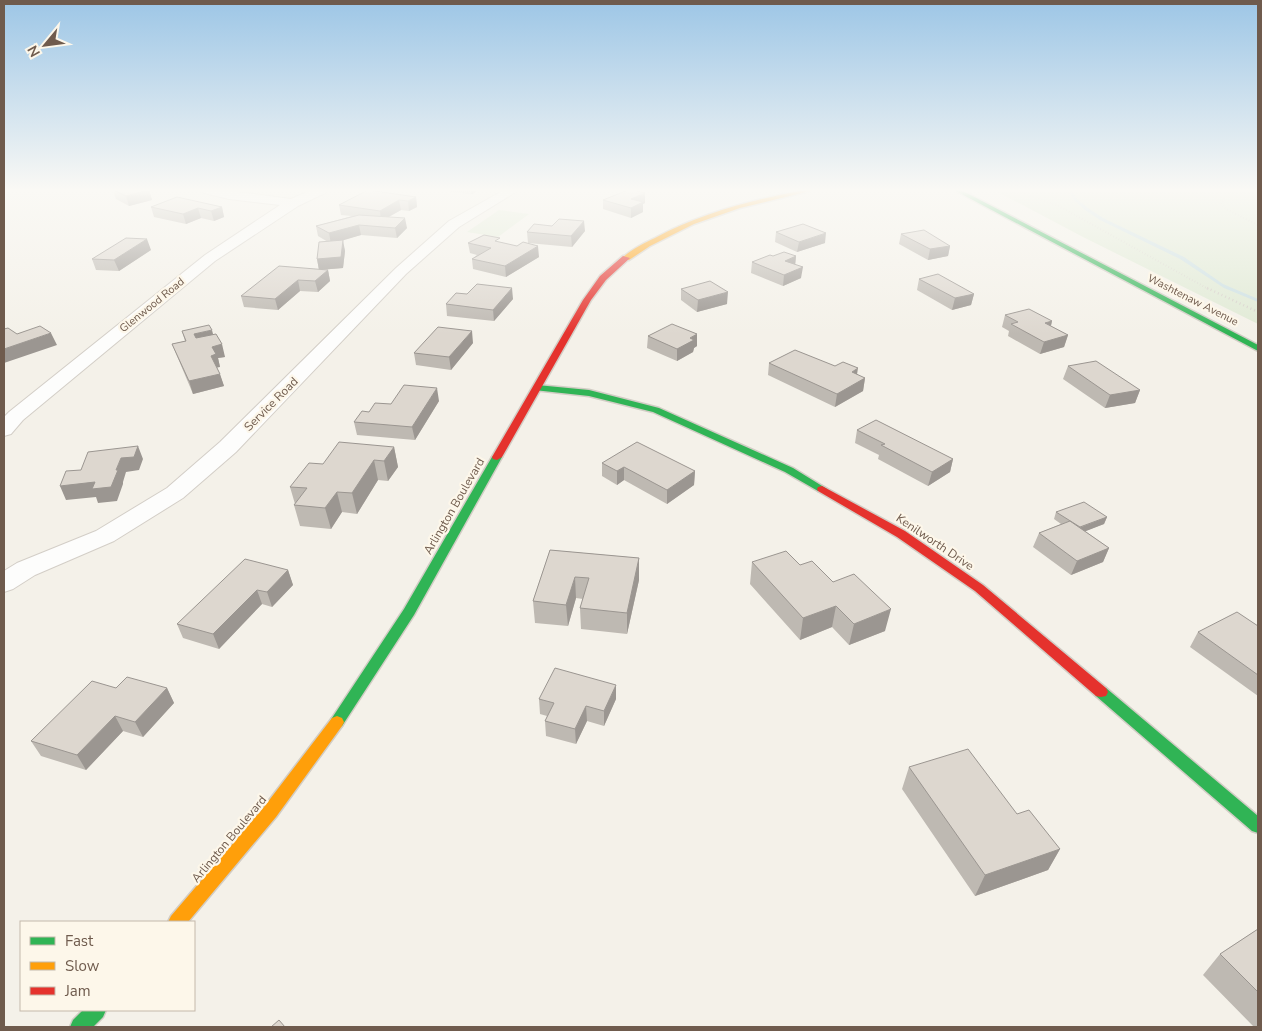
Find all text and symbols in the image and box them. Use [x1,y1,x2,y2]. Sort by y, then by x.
north arrow [20,20,70,70]
text: N [23,42,45,60]
street label: Washtenaw Avenue [1145,271,1241,329]
street label: Glenwood Road [116,274,188,336]
street label: Service Road [241,374,301,434]
street label: Arlington Boulevard [420,455,488,557]
street label: Kenilworth Drive [893,510,977,574]
street label: Arlington Boulevard [188,792,270,886]
legend [20,921,195,1011]
text: Fast [65,931,94,951]
text: Slow [65,956,100,976]
text: Jam [64,981,91,1001]

